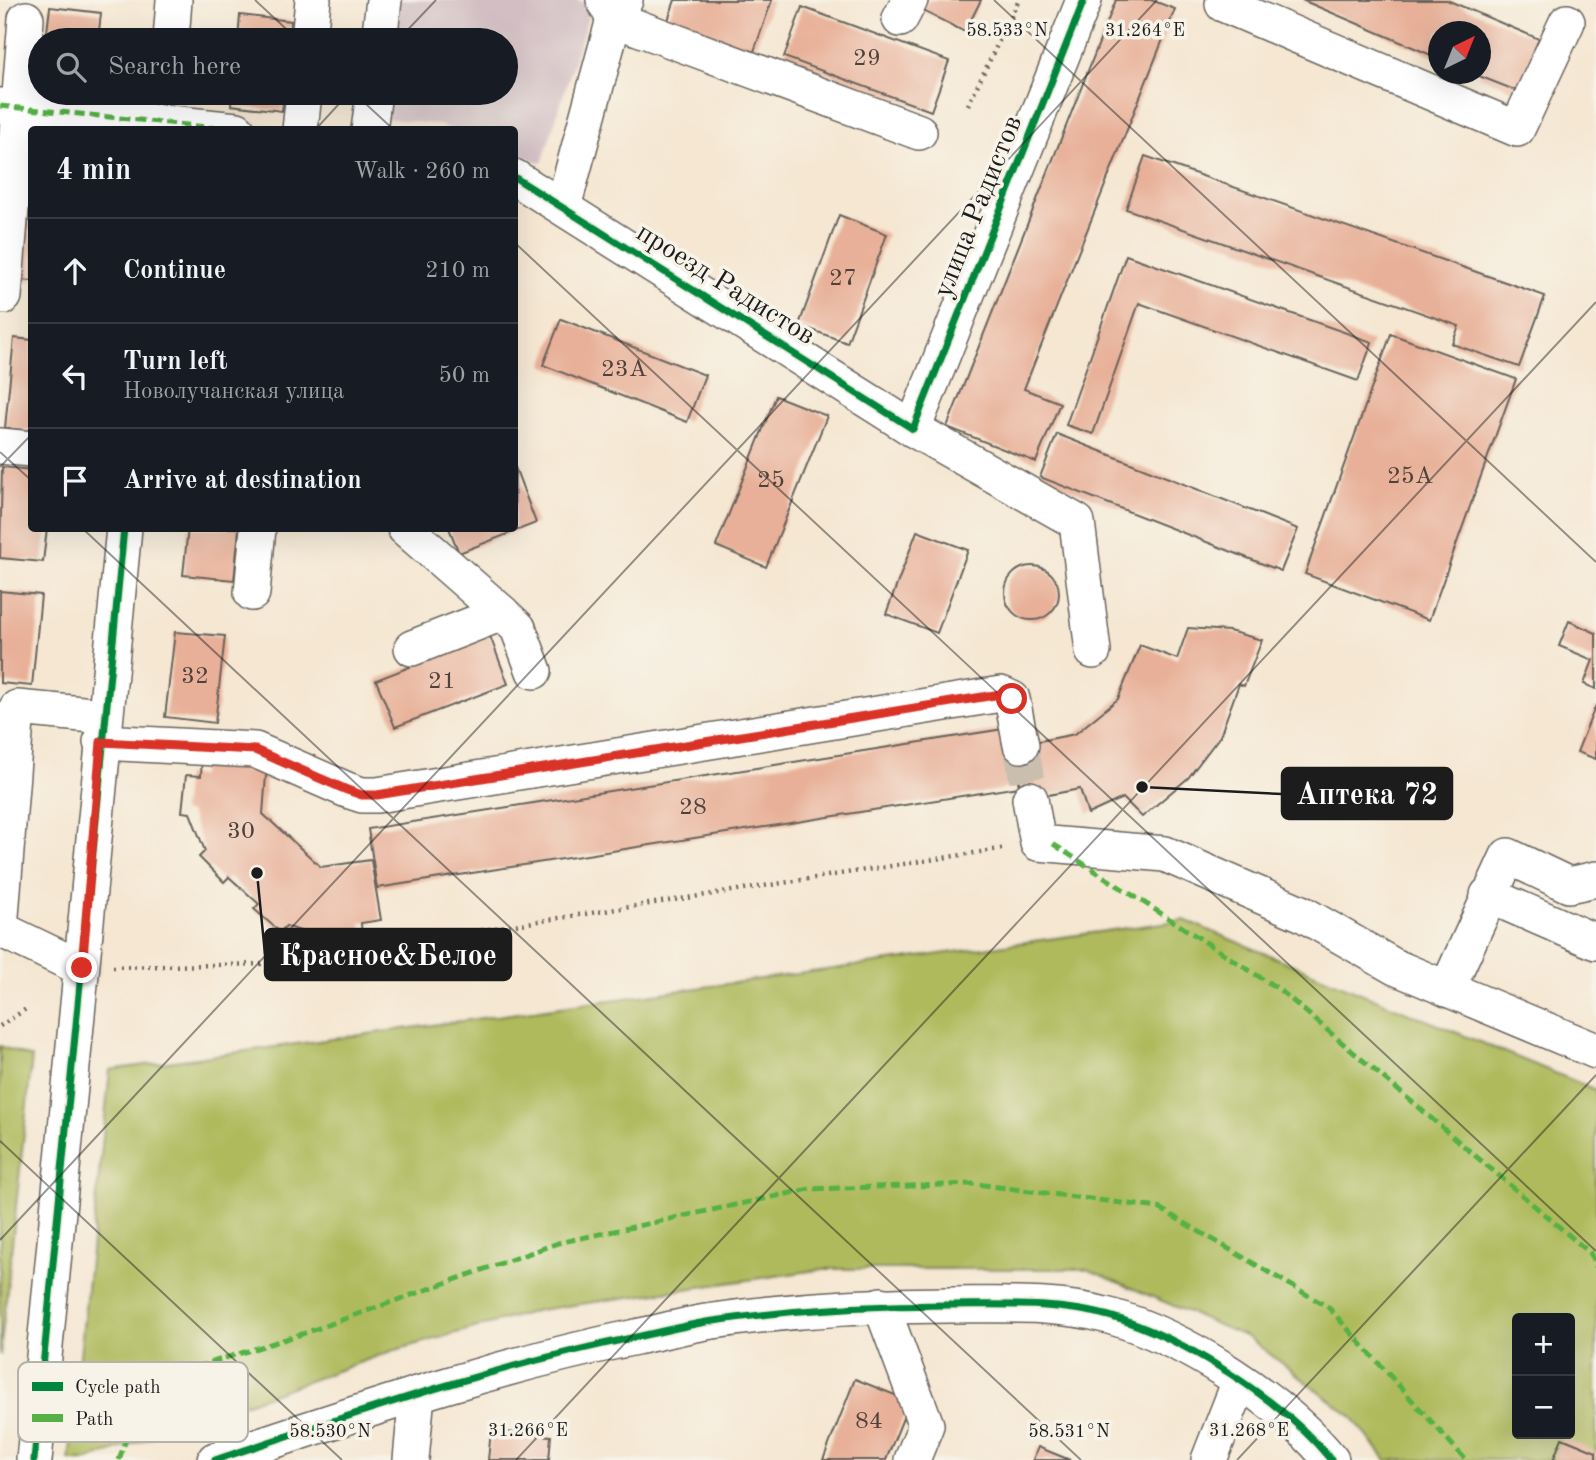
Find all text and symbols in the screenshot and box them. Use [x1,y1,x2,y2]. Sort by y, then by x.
north arrow [1428,21,1491,84]
text: 58.533°N [966,22,1048,40]
text: 31.264°E [1105,22,1185,40]
search box [28,28,518,105]
house number: 29 [853,47,881,71]
icon: search [52,48,90,86]
text: Search here [108,54,241,80]
street label: улица Радистов [930,112,1028,302]
text: 4 min [56,156,131,186]
text: Walk · 260 m [354,160,490,183]
street label: проезд Радистов [631,219,819,351]
icon: ahead [56,252,94,290]
text: Continue [123,258,226,284]
text: 210 m [425,259,490,282]
house number: 27 [829,267,857,291]
text: Turn left [123,349,228,375]
icon: left [56,357,94,395]
house number: 23А [601,358,647,382]
text: 50 m [439,364,490,387]
text: Новолучанская улица [123,380,344,403]
icon: arrive [56,462,94,500]
house number: 25А [1387,465,1433,489]
text: Arrive at destination [123,468,362,494]
house number: 25 [757,469,785,493]
house number: 32 [181,665,209,689]
house number: 21 [428,670,456,694]
route start [996,683,1027,714]
callout: Аптека 72 [1282,768,1452,819]
text: Аптека 72 [1296,781,1438,811]
house number: 28 [679,796,707,820]
house number: 30 [227,820,255,844]
callout: Красное&Белое [265,929,511,980]
text: Красное&Белое [279,942,497,972]
route end [66,952,97,983]
map controls [1512,1313,1575,1439]
button: + [1512,1313,1575,1376]
legend [18,1362,248,1442]
button: − [1512,1376,1575,1439]
text: Cycle path [75,1379,161,1398]
house number: 84 [855,1410,883,1434]
text: Path [75,1411,113,1430]
text: 31.266°E [488,1422,568,1440]
text: 31.268°E [1209,1422,1289,1440]
text: 58.530°N [289,1423,371,1441]
text: 58.531°N [1028,1423,1110,1441]

